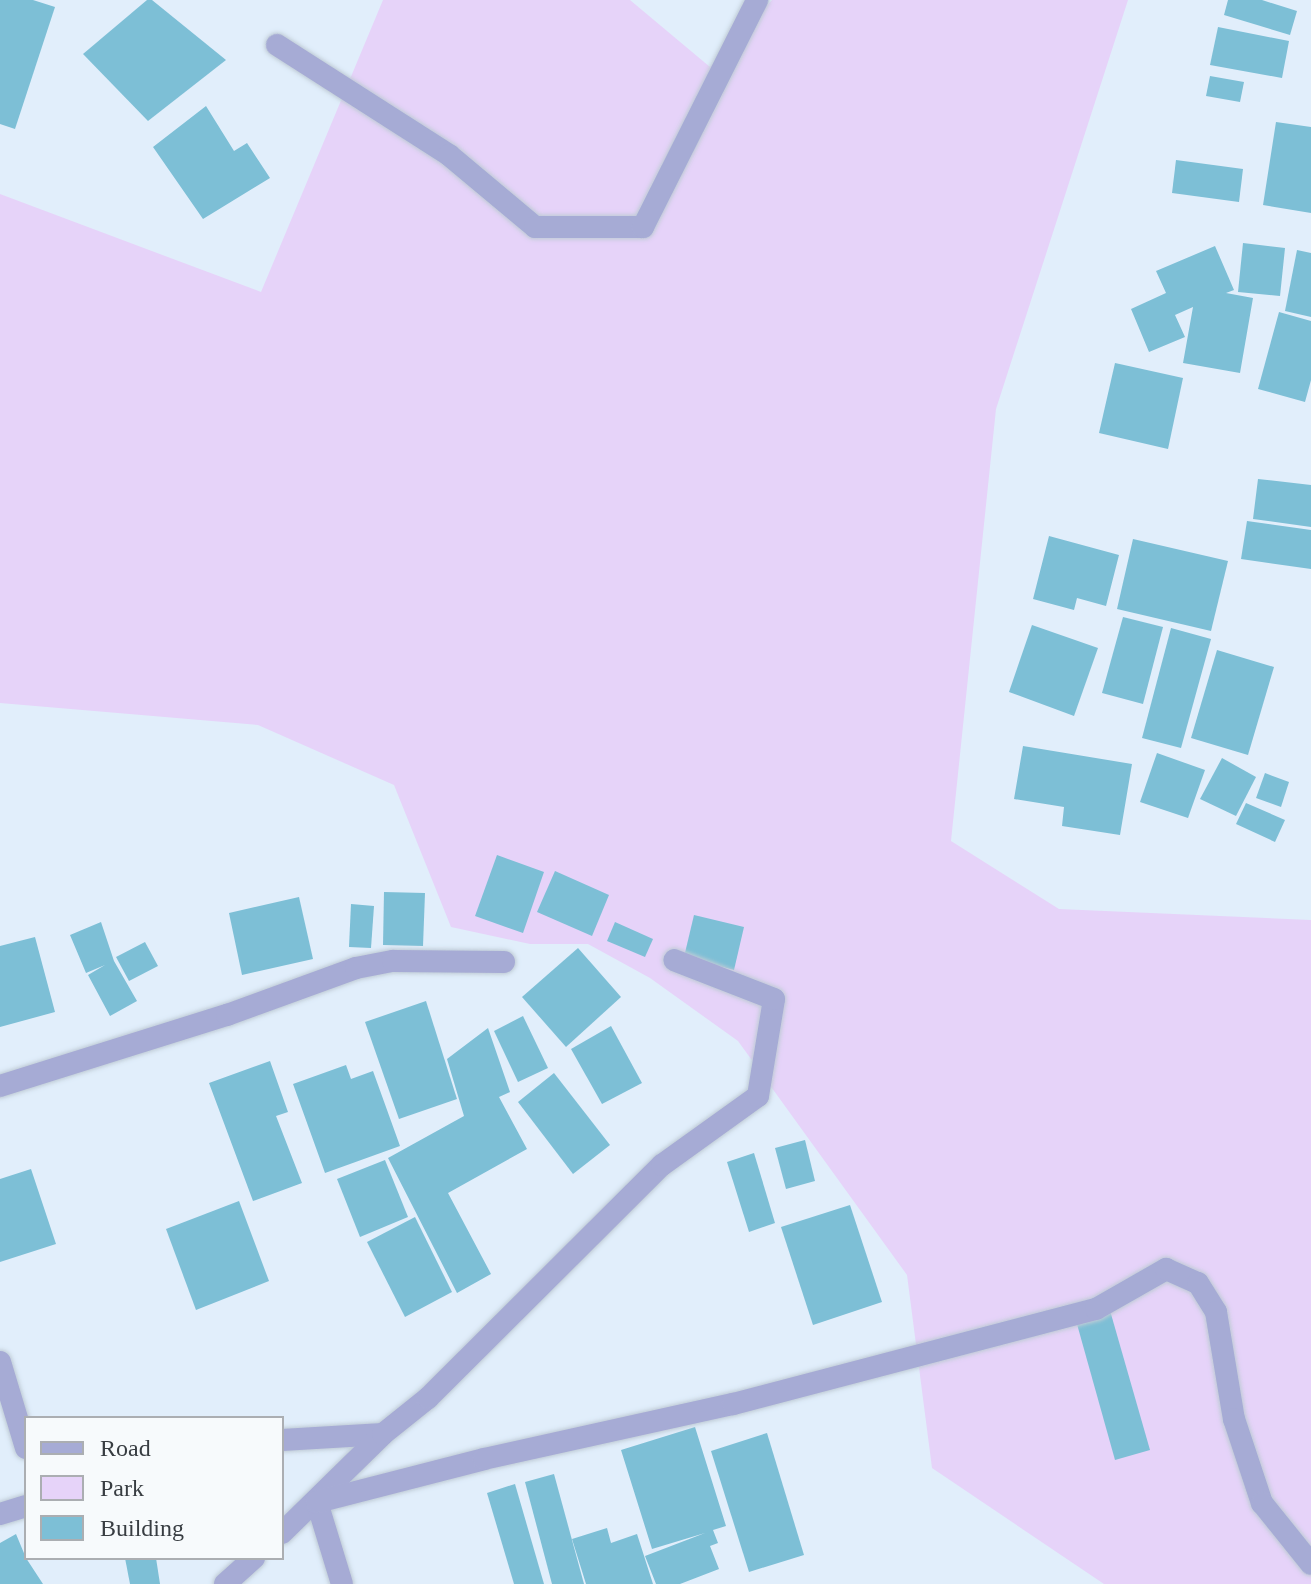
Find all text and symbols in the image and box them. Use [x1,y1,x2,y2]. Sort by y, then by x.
legend [24,1416,284,1560]
text: Road [100,1435,151,1461]
text: Park [100,1475,144,1501]
text: Building [100,1515,184,1541]

